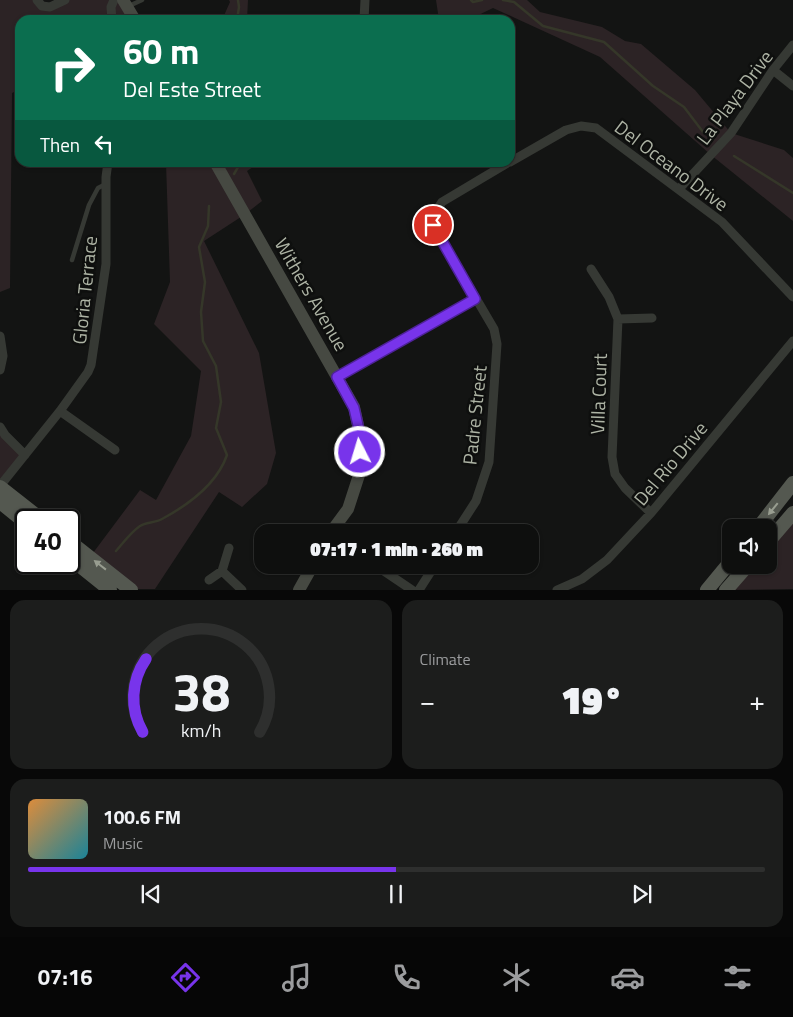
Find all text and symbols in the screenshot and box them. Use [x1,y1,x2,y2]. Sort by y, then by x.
text: 60 m [123,24,199,78]
icon: right [40,35,105,100]
street label: La Playa Drive [689,43,779,151]
text: Del Este Street [123,72,261,106]
street label: Del Oceano Drive [609,112,735,218]
text: Then [40,130,80,159]
icon: left [90,130,118,158]
pin [412,204,454,246]
icon: arrive [419,211,447,239]
street label: Withers Avenue [268,232,356,356]
street label: Gloria Terrace [64,234,104,346]
street label: Villa Court [582,353,614,435]
street label: Padre Street [454,363,494,466]
street label: Del Rio Drive [626,415,714,511]
position arrow [333,425,385,477]
one-way arrow [767,502,778,515]
speed limit sign: 40 [15,509,80,574]
map controls [722,519,777,574]
button: sound [722,519,777,574]
text: 07:17 · 1 min · 260 m [310,534,483,563]
one-way arrow [94,560,107,571]
text: Climate [420,647,471,671]
text: 38 [172,652,230,731]
text: 19° [561,671,624,729]
text: − [420,679,435,722]
text: + [749,679,765,722]
text: km/h [181,717,221,744]
text: 100.6 FM [103,802,181,831]
text: Music [103,831,143,855]
icon: previous [137,880,165,908]
icon: pause [382,880,410,908]
icon: next [628,880,656,908]
text: 07:16 [38,960,93,994]
icon: directions [168,960,203,995]
icon: music [279,960,314,995]
icon: phone [389,960,424,995]
icon: climate [499,960,534,995]
icon: car [610,960,645,995]
icon: filters [720,960,755,995]

